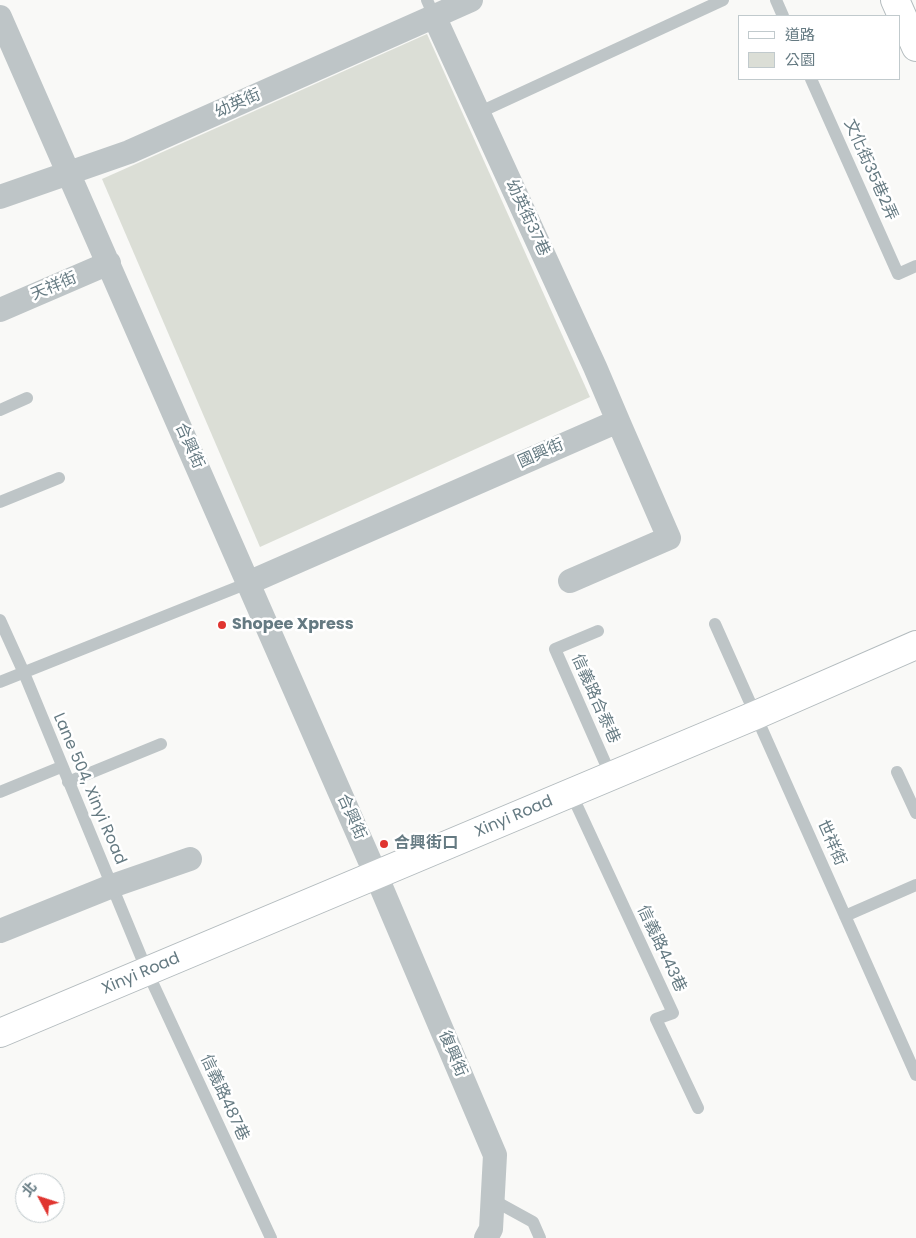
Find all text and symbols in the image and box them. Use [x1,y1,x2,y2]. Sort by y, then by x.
legend [738,15,901,80]
text: 道路 [785,24,815,45]
text: 公園 [785,49,815,70]
street label: 幼英街 [212,85,264,123]
street label: 文化街35巷2弄 [839,116,901,224]
street label: 幼英街37巷 [501,177,553,259]
street label: 天祥街 [28,269,80,305]
street label: 合興街 [170,420,208,472]
street label: 國興街 [515,435,567,473]
place label: Shopee Xpress [232,615,354,635]
marker: Shopee Xpress [216,619,228,631]
street label: 信義路合泰巷 [567,651,623,747]
street label: Lane 504, Xinyi Road [48,710,130,868]
street label: 合興街 [332,791,370,843]
street label: Xinyi Road [472,792,556,842]
street label: 世祥街 [812,817,850,869]
place label: 合興街口 [394,834,458,854]
marker: 合興街口 [378,838,390,850]
street label: 信義路443巷 [633,903,689,995]
street label: Xinyi Road [99,949,183,999]
street label: 復興街 [434,1028,470,1080]
street label: 信義路487巷 [196,1052,252,1144]
north arrow [15,1173,65,1223]
text: 北 [17,1177,41,1201]

